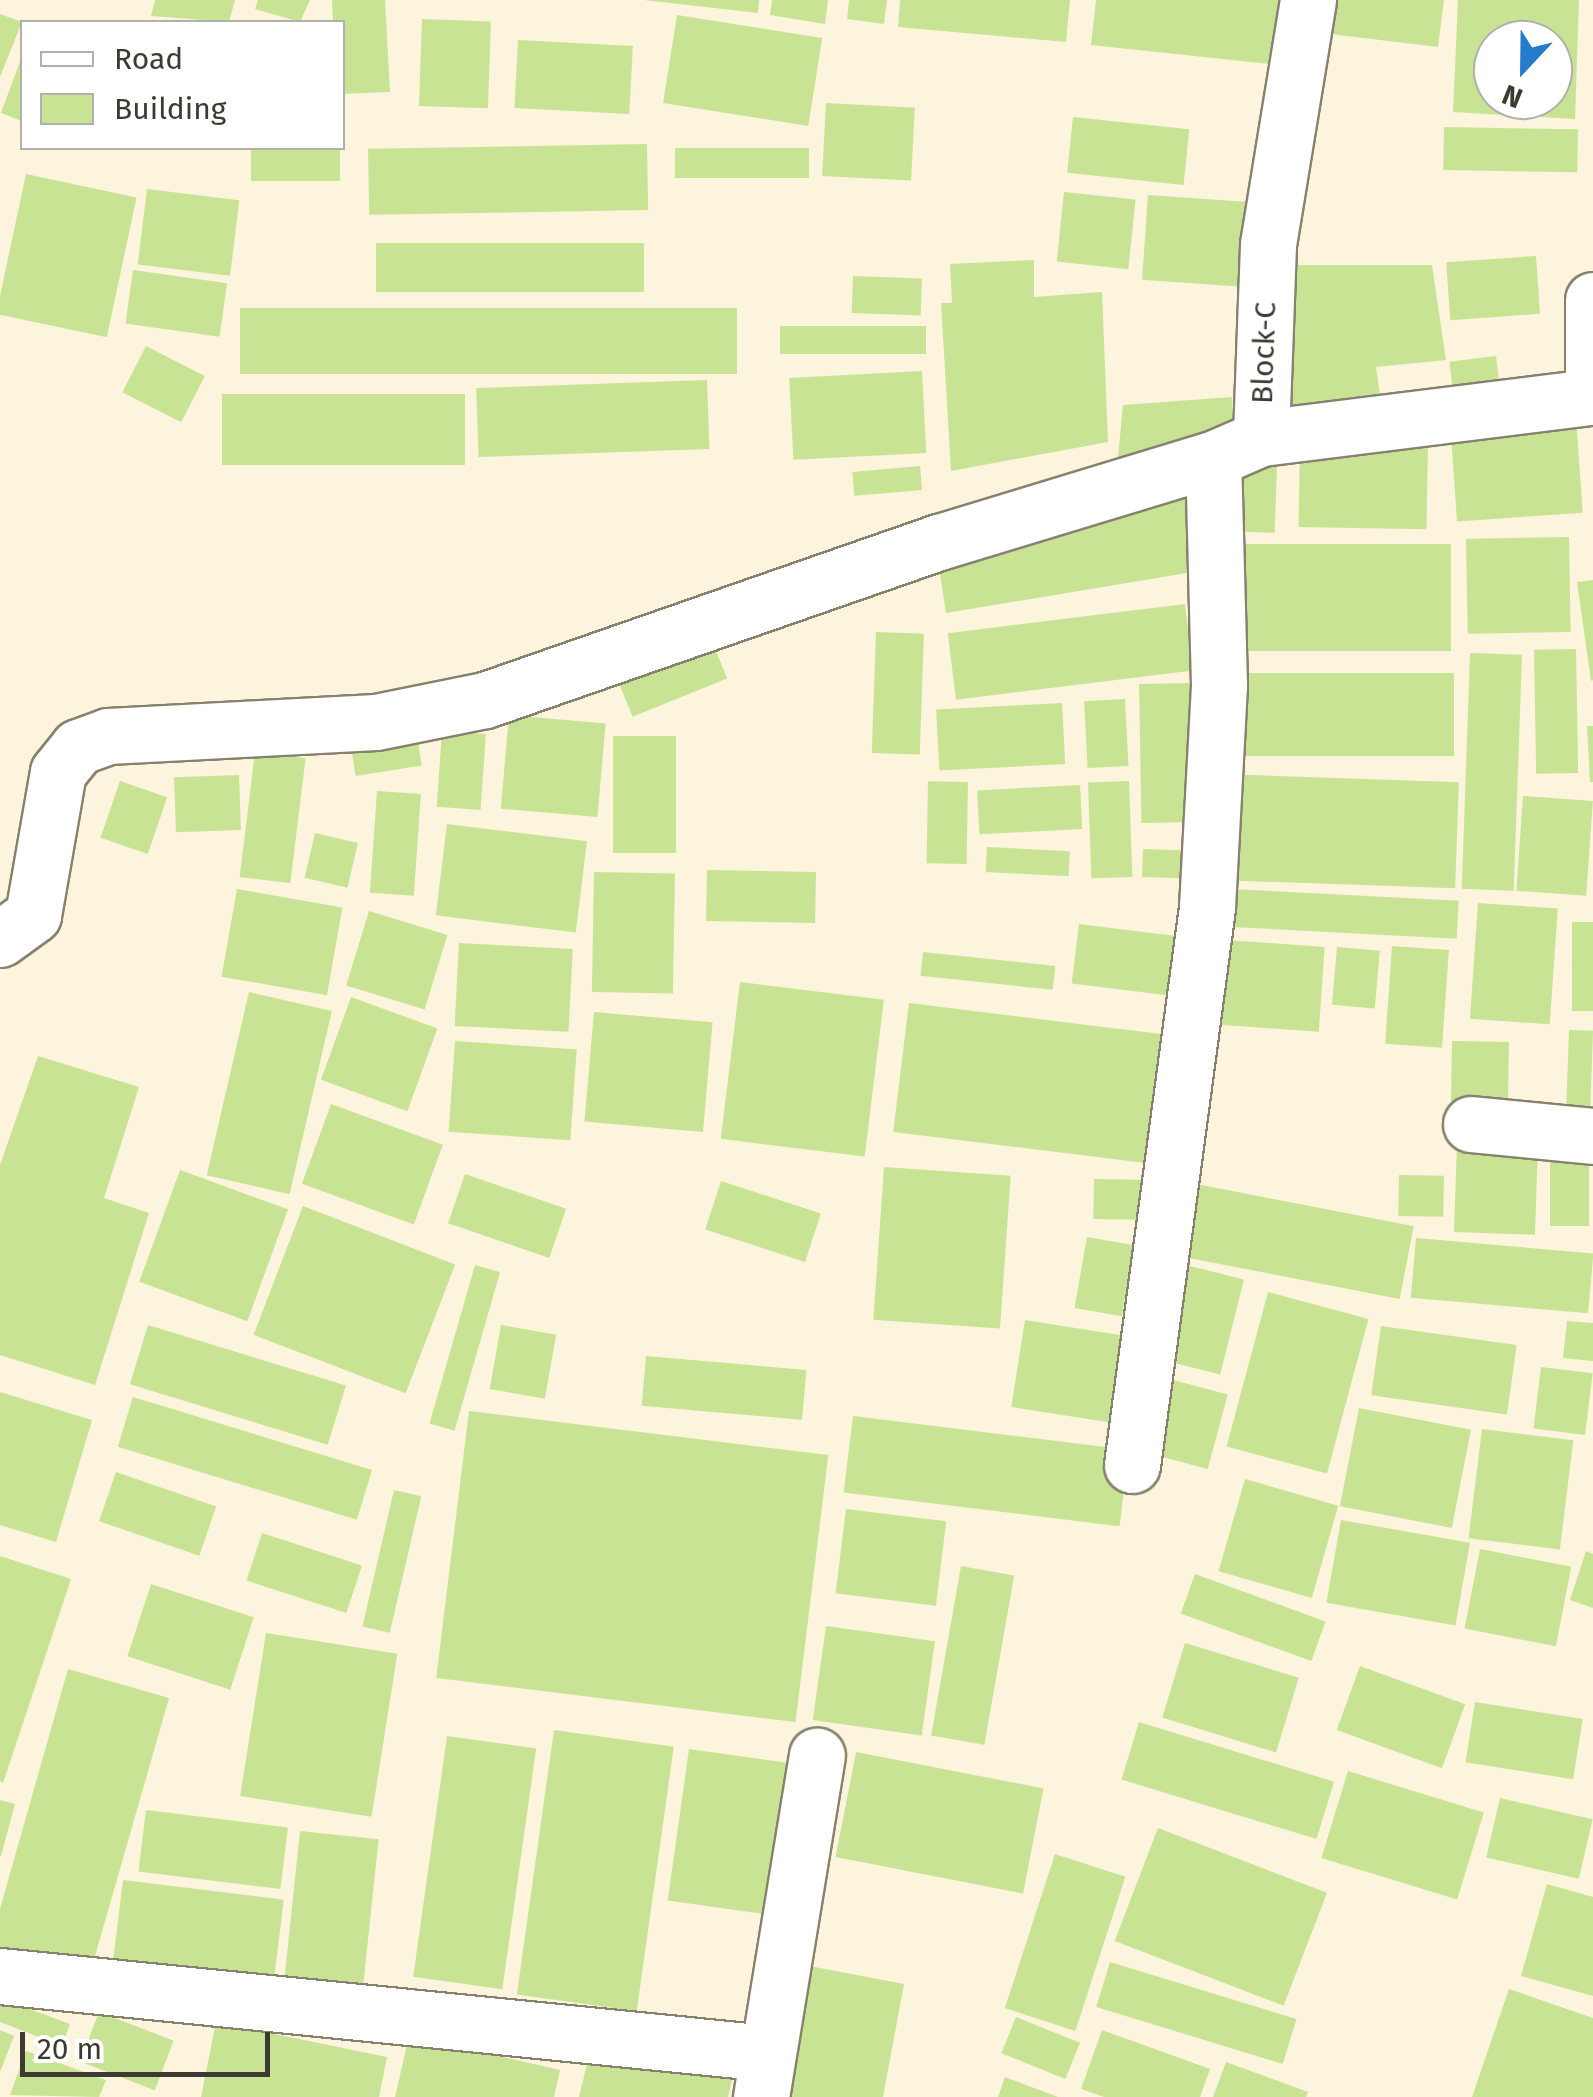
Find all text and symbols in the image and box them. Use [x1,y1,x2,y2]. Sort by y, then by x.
legend [20,20,345,150]
north arrow [1473,20,1573,120]
text: Road [114,41,183,77]
text: N [1498,78,1527,115]
text: Building [114,91,226,127]
street label: Block-C [1244,301,1284,405]
scale bar [25,2012,275,2074]
text: 20 m [37,2031,102,2067]

